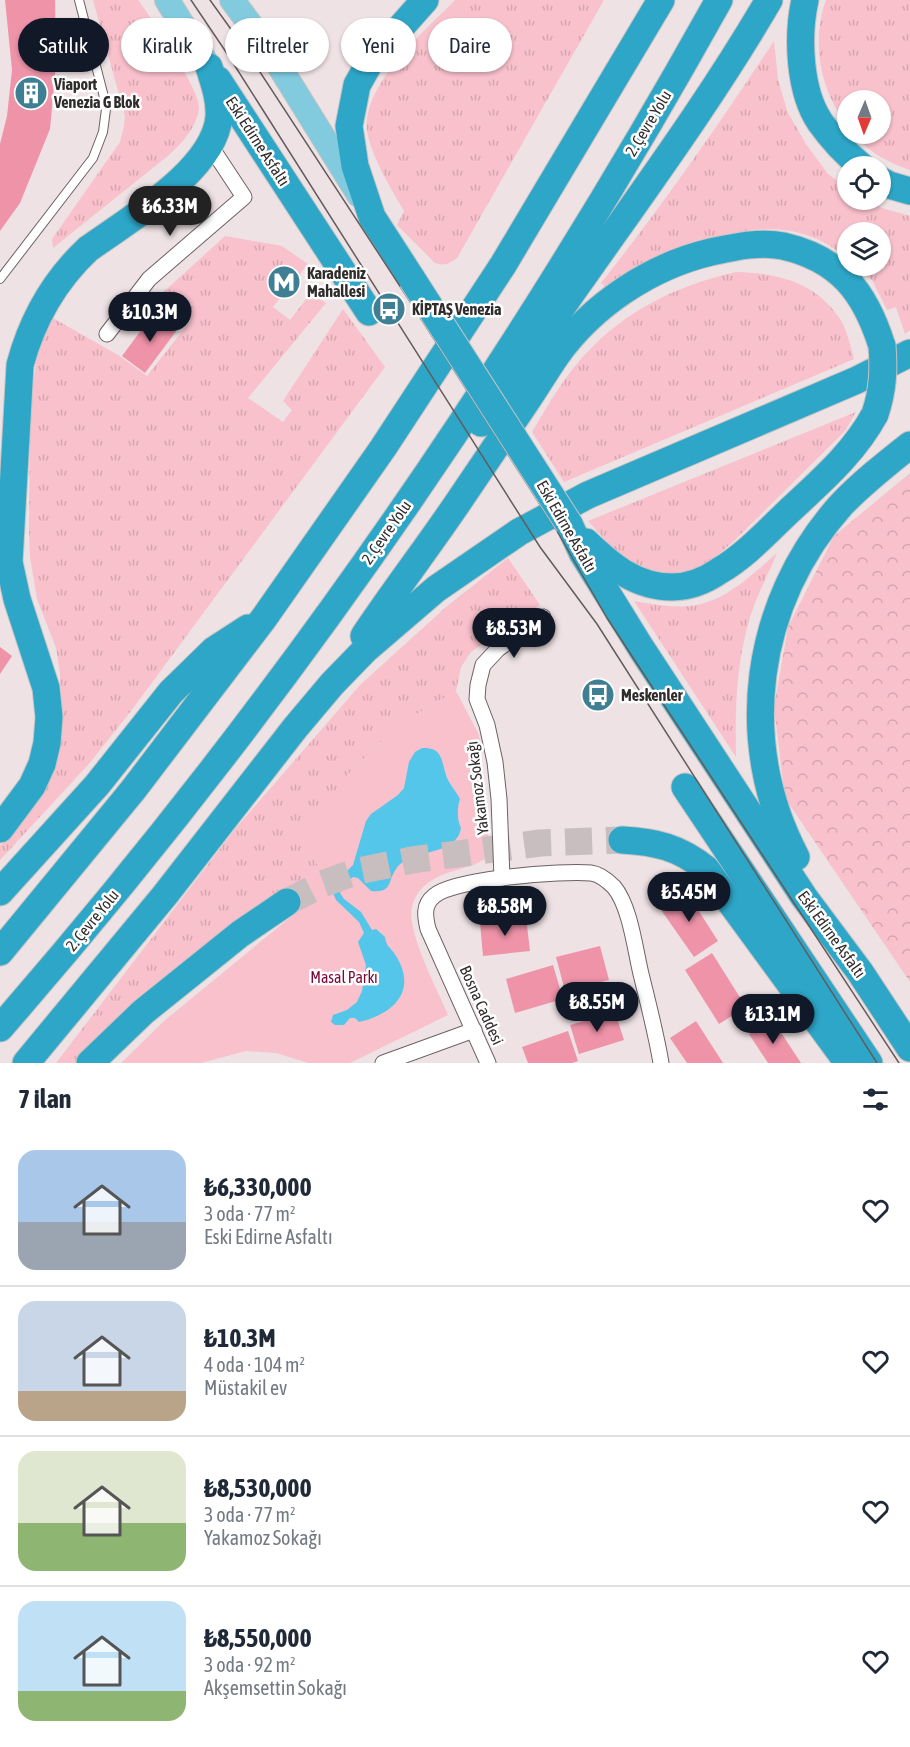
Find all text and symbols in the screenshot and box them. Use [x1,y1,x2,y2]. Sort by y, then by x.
chip: Satılık [18,18,109,72]
chip: Kiralık [121,18,213,72]
chip: Filtreler [225,18,329,72]
chip: Yeni [341,18,416,72]
chip: Daire [428,18,512,72]
building icon: Viaport Venezia G Blok [13,75,49,111]
place label: Viaport Venezia G Blok [53,75,141,111]
street label: 2. Çevre Yolu [621,87,675,160]
north arrow [837,90,891,144]
map controls [837,90,891,276]
street label: Eski Edirne Asfaltı [222,93,294,189]
button: locate [837,156,891,210]
pin: ₺6.33M [121,186,219,237]
text: ₺6.33M [142,194,198,217]
button: layers [837,222,891,276]
metro station icon: Karadeniz Mahallesi [266,264,302,300]
place label: Karadeniz Mahallesi [307,264,366,300]
bus stop icon: KİPTAŞ Venezia [371,291,407,327]
pin: ₺10.3M [101,292,199,343]
text: ₺10.3M [122,300,178,323]
place label: KİPTAŞ Venezia [412,300,501,318]
street label: Eski Edirne Asfaltı [534,477,600,575]
street label: 2. Çevre Yolu [358,497,415,568]
pin: ₺8.53M [465,608,563,659]
text: ₺8.53M [486,616,542,639]
bus stop icon: Meskenler [580,677,616,713]
place label: Meskenler [621,686,683,704]
street label: Yakamoz Sokağı [462,740,493,836]
pin: ₺5.45M [640,872,738,923]
text: ₺5.45M [661,880,717,903]
street label: 2. Çevre Yolu [62,886,123,955]
pin: ₺8.58M [456,886,554,937]
street label: Eski Edirne Asfaltı [795,887,869,981]
text: ₺8.58M [477,894,533,917]
street label: Bosna Caddesi [457,963,507,1047]
park label: Masal Parkı [310,968,378,986]
pin: ₺8.55M [548,982,646,1033]
text: ₺8.55M [569,990,625,1013]
pin: ₺13.1M [724,994,822,1045]
text: ₺13.1M [745,1002,801,1025]
icon: filters [859,1083,892,1116]
text: 7 ilan [18,1084,71,1114]
text: ₺6,330,000 [204,1172,312,1202]
icon: home [66,1174,138,1246]
icon: heart [859,1194,892,1227]
text: 3 oda · 77 m² [204,1202,296,1225]
text: Eski Edirne Asfaltı [204,1225,332,1248]
text: ₺10.3M [204,1323,276,1353]
icon: home [66,1325,138,1397]
icon: heart [859,1345,892,1378]
text: 4 oda · 104 m² [204,1353,305,1376]
text: Müstakil ev [204,1376,287,1399]
text: ₺8,530,000 [204,1473,312,1503]
icon: home [66,1475,138,1547]
icon: heart [859,1495,892,1528]
text: 3 oda · 77 m² [204,1503,296,1526]
text: Yakamoz Sokağı [204,1526,322,1549]
text: ₺8,550,000 [204,1623,312,1653]
icon: home [66,1625,138,1697]
icon: heart [859,1645,892,1678]
text: 3 oda · 92 m² [204,1653,296,1676]
text: Akşemsettin Sokağı [204,1676,347,1699]

